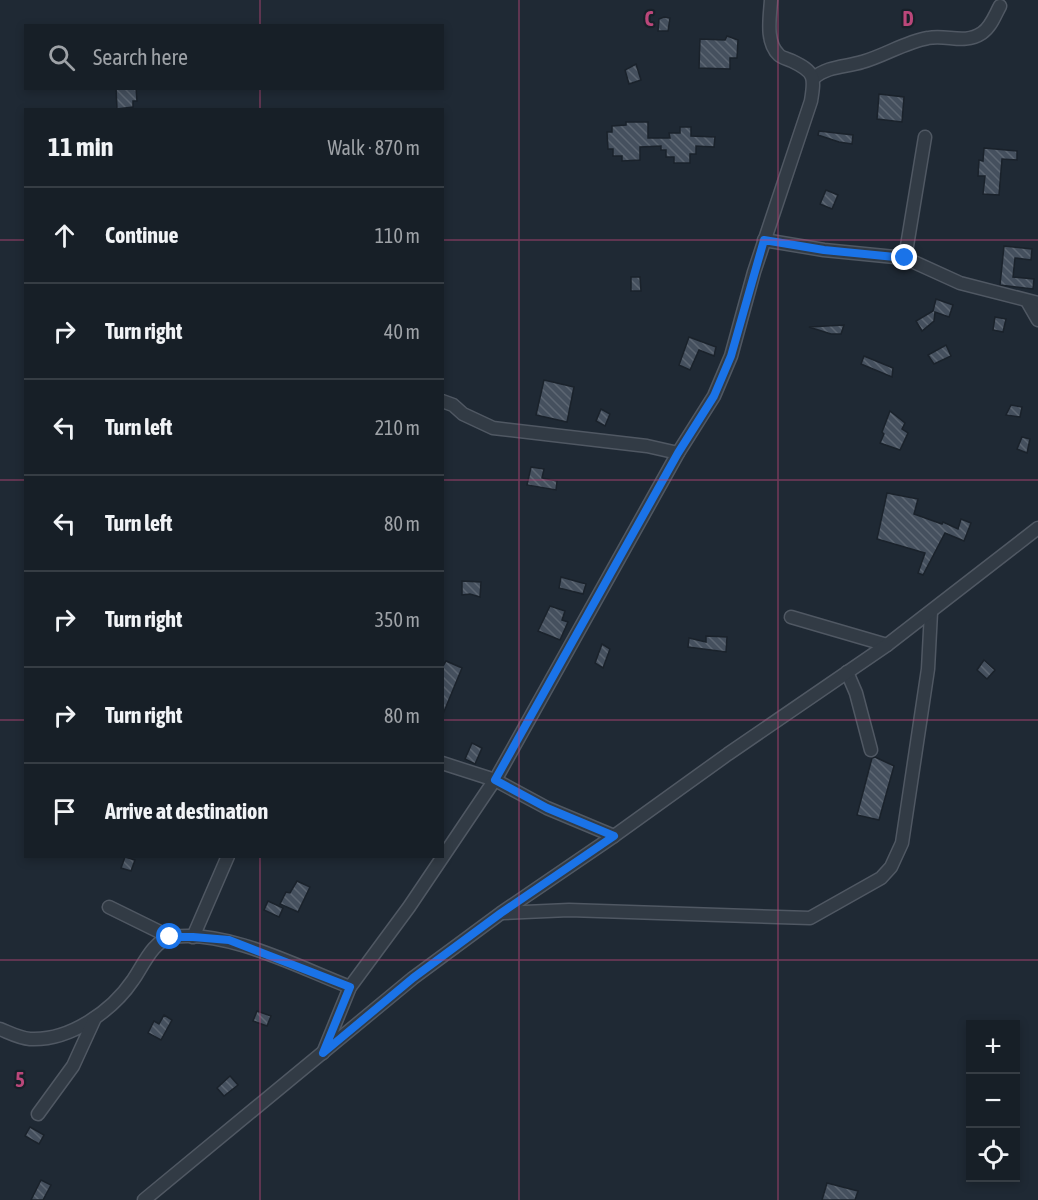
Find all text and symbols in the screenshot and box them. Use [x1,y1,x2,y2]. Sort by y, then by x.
text: C [645,7,654,30]
text: D [902,7,914,30]
search box [24,24,444,90]
icon: search [45,41,78,74]
text: Search here [93,44,188,70]
text: 11 min [48,132,113,162]
text: Walk · 870 m [328,136,420,159]
icon: ahead [48,219,81,252]
text: Continue [105,222,179,248]
text: 110 m [375,224,420,247]
route end [891,244,917,270]
icon: right [48,315,81,348]
text: Turn right [105,318,182,344]
text: 40 m [384,320,420,343]
icon: left [48,411,81,444]
text: Turn left [105,414,172,440]
text: 210 m [375,416,420,439]
icon: left [48,507,81,540]
text: Turn left [105,510,172,536]
text: 80 m [384,512,420,535]
icon: right [48,603,81,636]
text: Turn right [105,606,182,632]
text: 350 m [375,608,420,631]
icon: right [48,699,81,732]
text: Turn right [105,702,182,728]
text: 80 m [384,704,420,727]
icon: arrive [48,795,81,828]
text: Arrive at destination [105,798,268,824]
route start [156,923,182,949]
map controls [966,1020,1020,1182]
button: + [966,1020,1020,1074]
text: 5 [15,1068,25,1091]
button: − [966,1074,1020,1128]
button: locate [966,1128,1020,1182]

